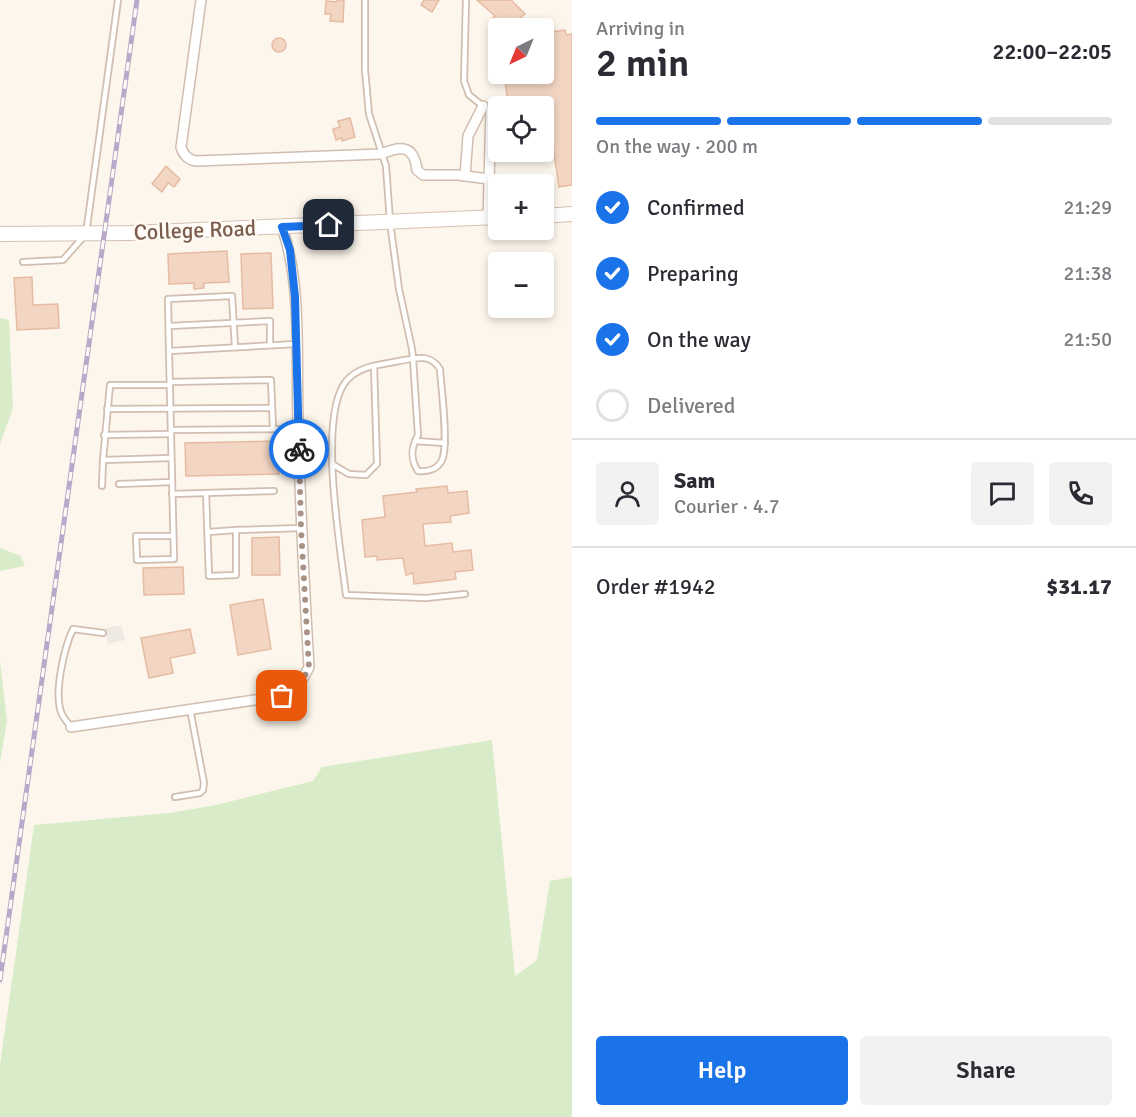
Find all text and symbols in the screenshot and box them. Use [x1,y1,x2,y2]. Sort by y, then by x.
text: Arriving in [596,16,685,41]
north arrow [488,18,554,84]
map controls [488,18,554,318]
text: 22:00–22:05 [993,38,1112,65]
text: 2 min [596,39,689,87]
button: locate [488,96,554,162]
text: On the way · 200 m [596,134,758,159]
button: + [488,174,554,240]
icon: check [596,191,629,224]
text: Confirmed [647,194,745,221]
text: 21:29 [1063,195,1112,220]
pin [303,199,354,250]
icon: home [312,208,345,241]
street label: College Road [133,214,257,246]
button: − [488,252,554,318]
icon: check [596,257,629,290]
text: Preparing [647,260,739,287]
text: 21:38 [1063,261,1112,286]
icon: check [596,323,629,356]
text: On the way [647,326,751,353]
text: 21:50 [1063,327,1112,352]
text: Delivered [647,392,735,419]
courier [269,419,329,479]
icon: bike [283,433,316,466]
button: person [596,462,659,525]
button: chat [971,462,1034,525]
button: phone [1049,462,1112,525]
text: Sam [674,467,715,494]
text: Courier · 4.7 [674,494,780,519]
text: Order #1942 [596,573,716,600]
text: $31.17 [1046,573,1112,600]
pin [256,670,307,721]
icon: bag [265,679,298,712]
button: Help [596,1036,848,1105]
button: Share [860,1036,1112,1105]

